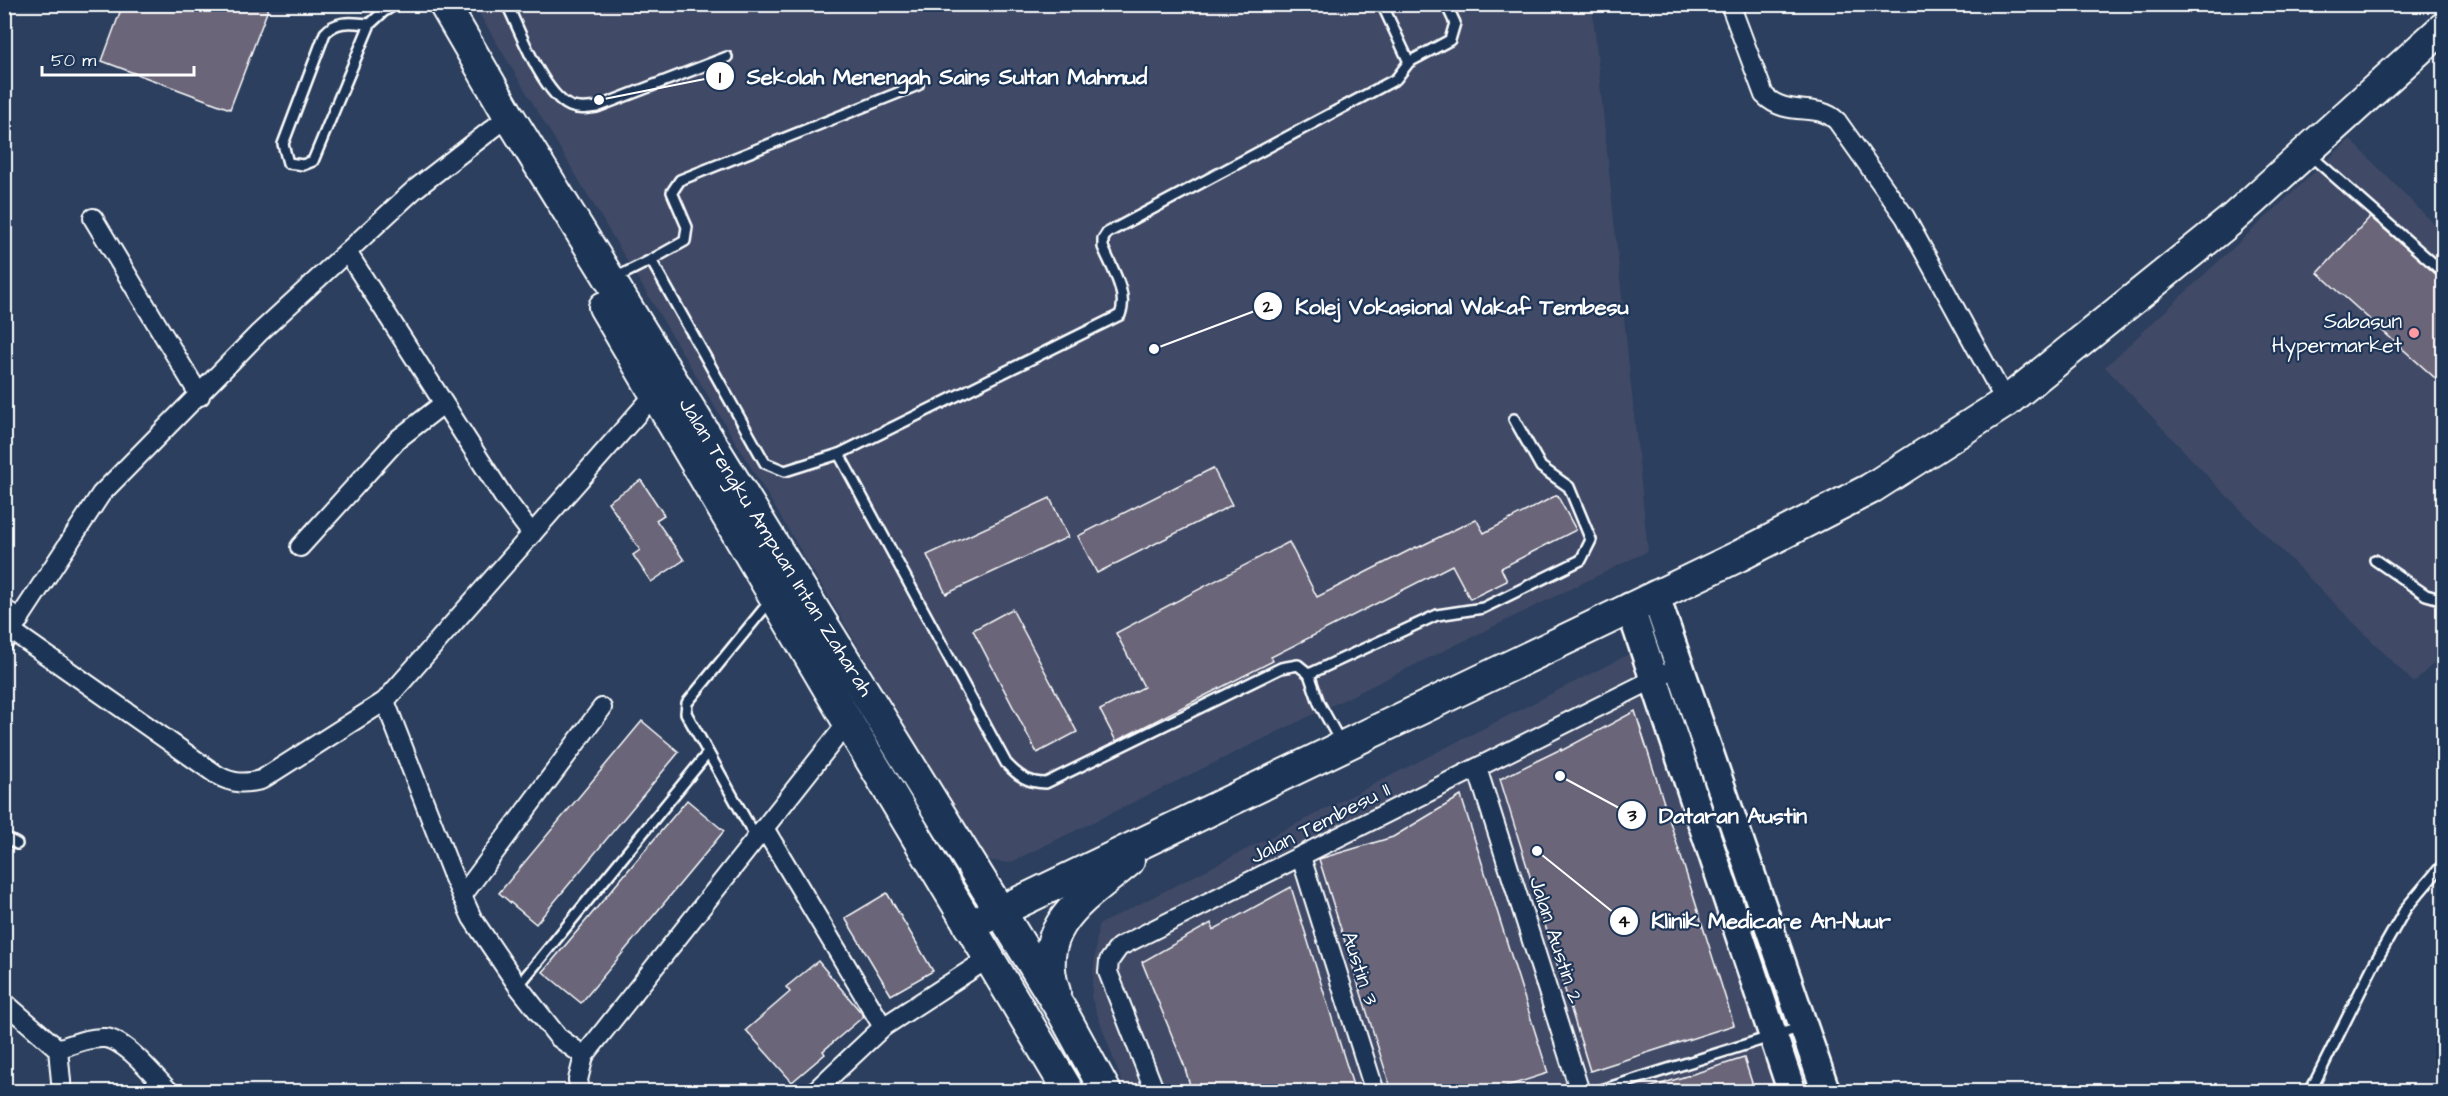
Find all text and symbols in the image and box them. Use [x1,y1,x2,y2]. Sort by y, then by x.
scale bar [42,39,194,77]
text: 50 m [51,48,96,73]
callout: Sekolah Menengah Sains Sultan Mahmud [705,56,1159,96]
text: Sekolah Menengah Sains Sultan Mahmud [746,62,1148,94]
text: 1 [719,65,722,90]
callout: Kolej Vokasional Wakaf Tembesu [1253,286,1641,326]
text: Kolej Vokasional Wakaf Tembesu [1295,292,1629,323]
text: 2 [1262,294,1274,319]
place label: Sabasun Hypermarket [2272,307,2403,362]
marker: Sabasun Hypermarket [2407,326,2421,340]
street label: Jalan Tengku Ampuan Intan Zaharah [670,392,881,703]
street label: Jalan Tembesu 11 [1245,775,1395,871]
callout: Dataran Austin [1617,795,1820,835]
text: Dataran Austin [1659,801,1807,832]
text: 3 [1626,803,1637,828]
street label: Jalan Austin 2 [1522,873,1590,1007]
callout: Klinik Medicare An-Nuur [1609,901,1902,941]
text: Klinik Medicare An-Nuur [1651,906,1892,937]
text: 4 [1618,909,1631,934]
street label: Austin 3 [1334,927,1386,1009]

